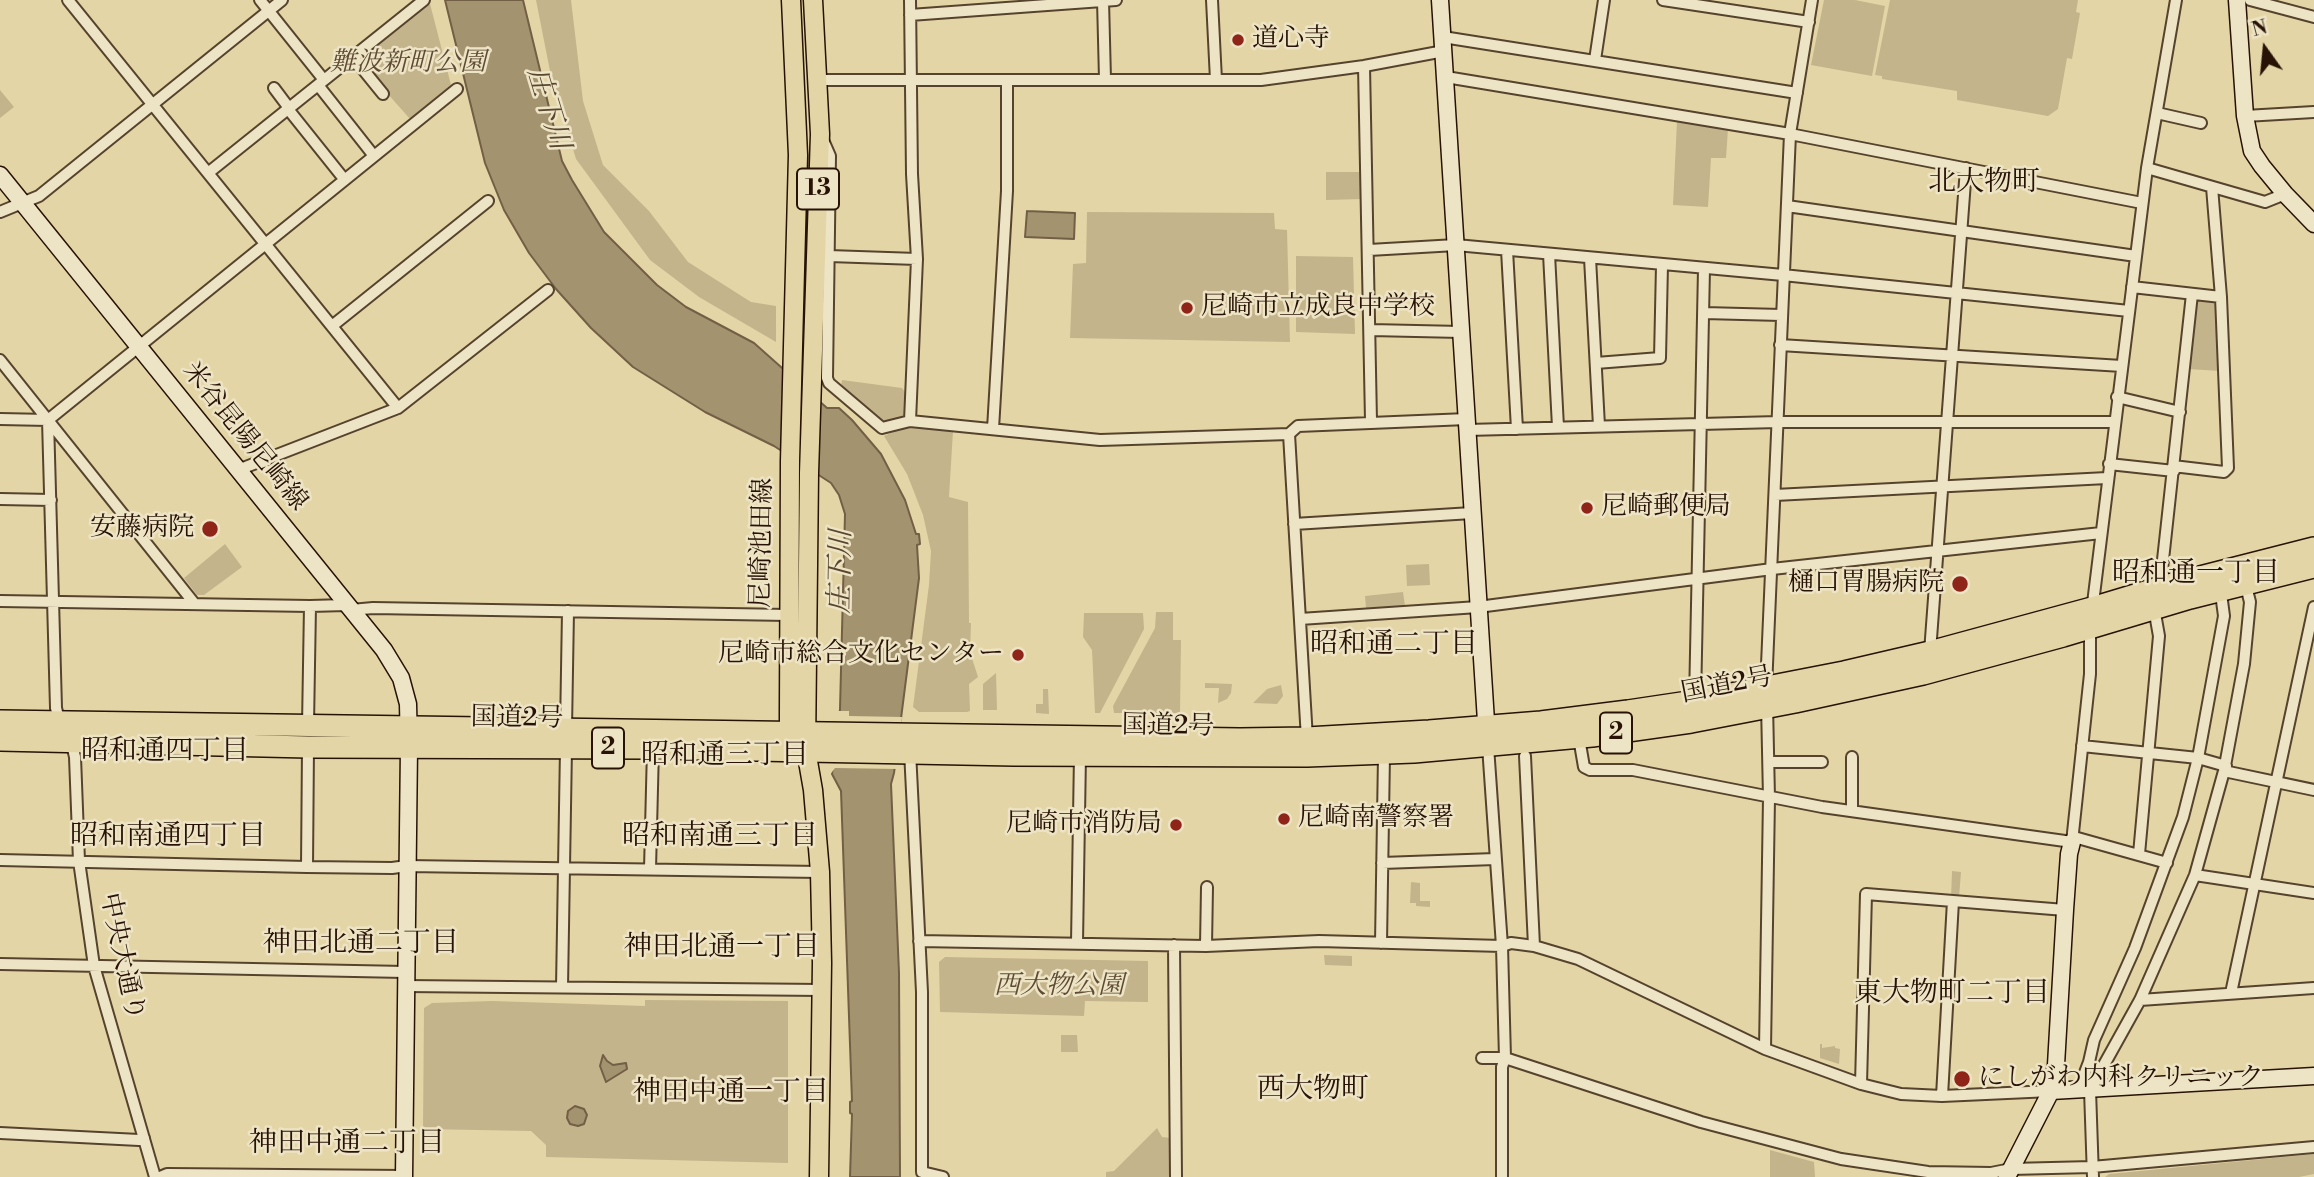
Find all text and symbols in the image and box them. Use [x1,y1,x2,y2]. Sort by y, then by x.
north arrow [2230,14,2300,84]
text: N [2249,15,2270,42]
place label: 道心寺 [1252,24,1330,56]
marker: 道心寺 [1230,32,1246,48]
park label: 難波新町公園 [330,48,486,80]
water label: 庄下川 [519,64,575,154]
district label: 北大物町 [1928,166,2040,200]
road number: 13 [797,168,839,210]
place label: 尼崎市立成良中学校 [1201,292,1435,324]
marker: 尼崎市立成良中学校 [1179,300,1195,316]
street label: 米谷昆陽尼崎線 [175,356,313,518]
street label: 尼崎池田線 [746,478,780,608]
place label: 尼崎郵便局 [1601,492,1731,524]
marker: 尼崎郵便局 [1579,500,1595,516]
place label: 安藤病院 [90,513,194,545]
marker: 安藤病院 [200,519,220,539]
water label: 庄下川 [824,530,860,614]
district label: 昭和通一丁目 [2112,557,2280,591]
place label: 樋口胃腸病院 [1788,568,1944,600]
marker: 樋口胃腸病院 [1950,574,1970,594]
district label: 昭和通二丁目 [1310,628,1478,662]
place label: 尼崎市総合文化センター [718,639,1004,671]
marker: 尼崎市総合文化センター [1010,647,1026,663]
street label: 国道2号 [1678,662,1776,710]
street label: 国道2号 [470,703,564,735]
street label: 国道2号 [1121,711,1215,743]
road number: 2 [1600,712,1632,754]
road number: 2 [592,728,624,768]
district label: 昭和通四丁目 [81,735,249,769]
district label: 昭和通三丁目 [641,739,809,773]
place label: 尼崎南警察署 [1298,803,1454,835]
place label: 尼崎市消防局 [1006,809,1162,841]
marker: 尼崎南警察署 [1276,811,1292,827]
marker: 尼崎市消防局 [1168,817,1184,833]
district label: 昭和南通四丁目 [70,820,266,854]
district label: 昭和南通三丁目 [622,820,818,854]
street label: 中央大通り [92,890,150,1024]
district label: 神田北通二丁目 [263,927,459,961]
district label: 神田北通一丁目 [624,931,820,965]
park label: 西大物公園 [994,971,1124,1003]
district label: 東大物町二丁目 [1854,977,2050,1011]
place label: にしがわ内科クリニック [1978,1063,2264,1095]
marker: にしがわ内科クリニック [1952,1069,1972,1089]
district label: 西大物町 [1257,1073,1369,1107]
district label: 神田中通一丁目 [633,1076,829,1110]
district label: 神田中通二丁目 [249,1127,445,1161]

